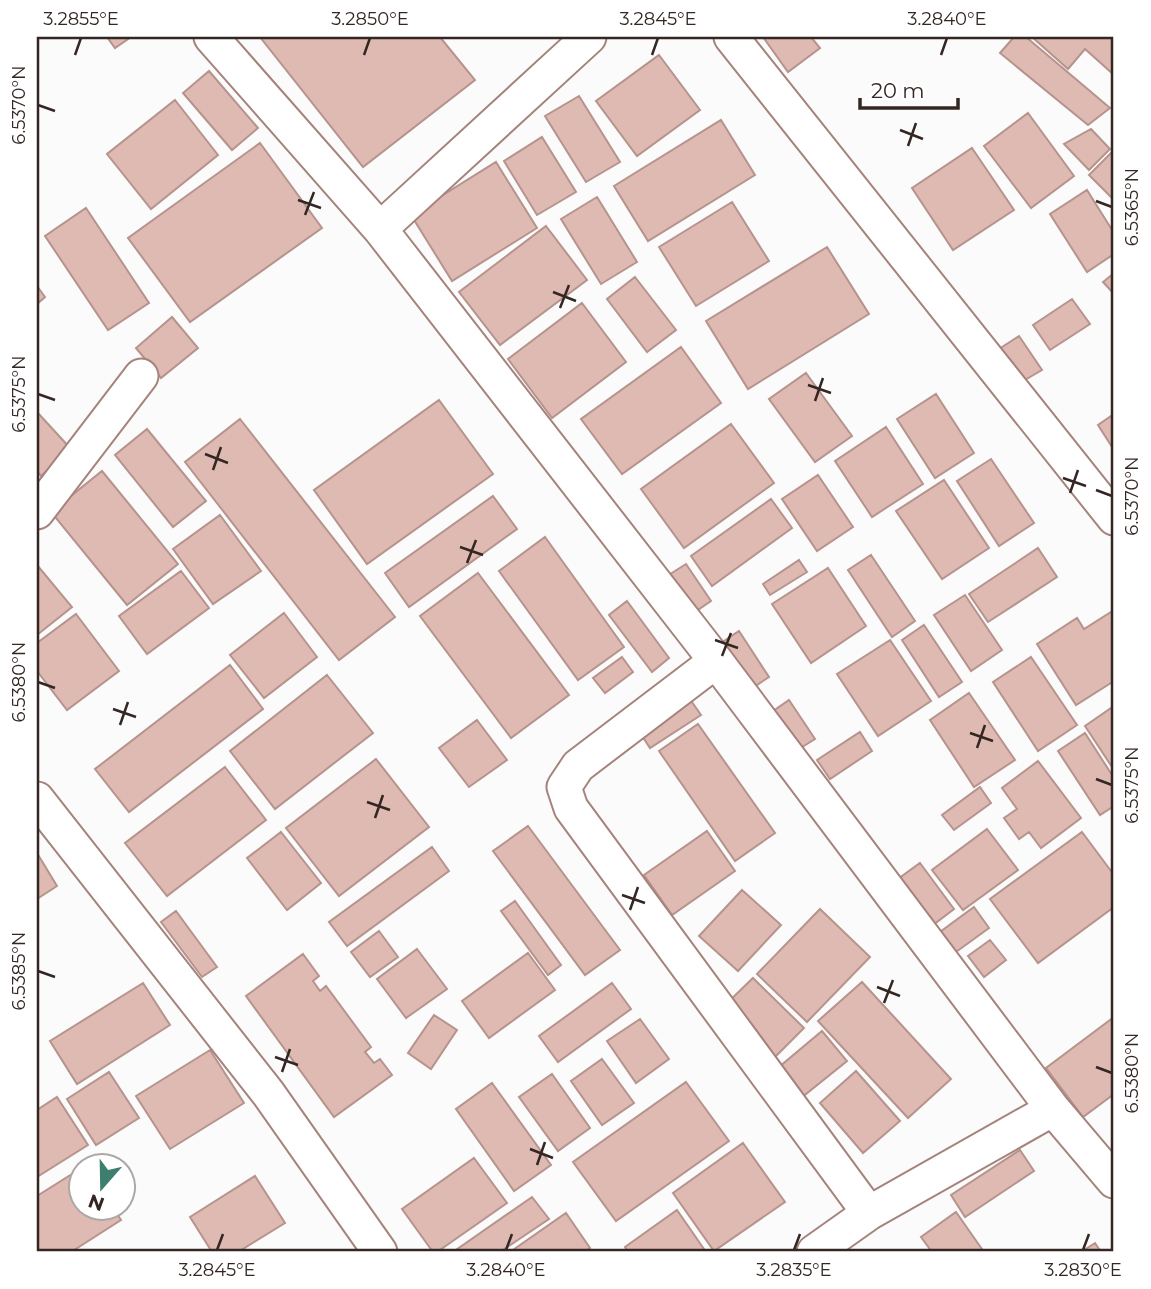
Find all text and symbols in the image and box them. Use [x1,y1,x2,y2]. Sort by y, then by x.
text: 3.2855°E [43,8,119,30]
text: 3.2850°E [331,8,409,30]
text: 3.2845°E [619,8,697,30]
text: 3.2840°E [907,8,987,30]
text: 6.5370°N [8,65,30,145]
scale bar [860,66,958,110]
text: 20 m [871,78,925,103]
text: 6.5365°N [1121,168,1143,246]
text: 6.5375°N [8,355,30,433]
text: 6.5370°N [1121,456,1143,536]
text: 6.5380°N [8,642,30,722]
text: 6.5375°N [1121,746,1143,824]
text: 6.5385°N [8,932,30,1010]
text: 6.5380°N [1121,1033,1143,1113]
north arrow [66,1152,136,1222]
text: N [85,1189,108,1216]
text: 3.2845°E [178,1259,256,1281]
text: 3.2840°E [466,1259,546,1281]
text: 3.2835°E [756,1259,832,1281]
text: 3.2830°E [1044,1259,1122,1281]

